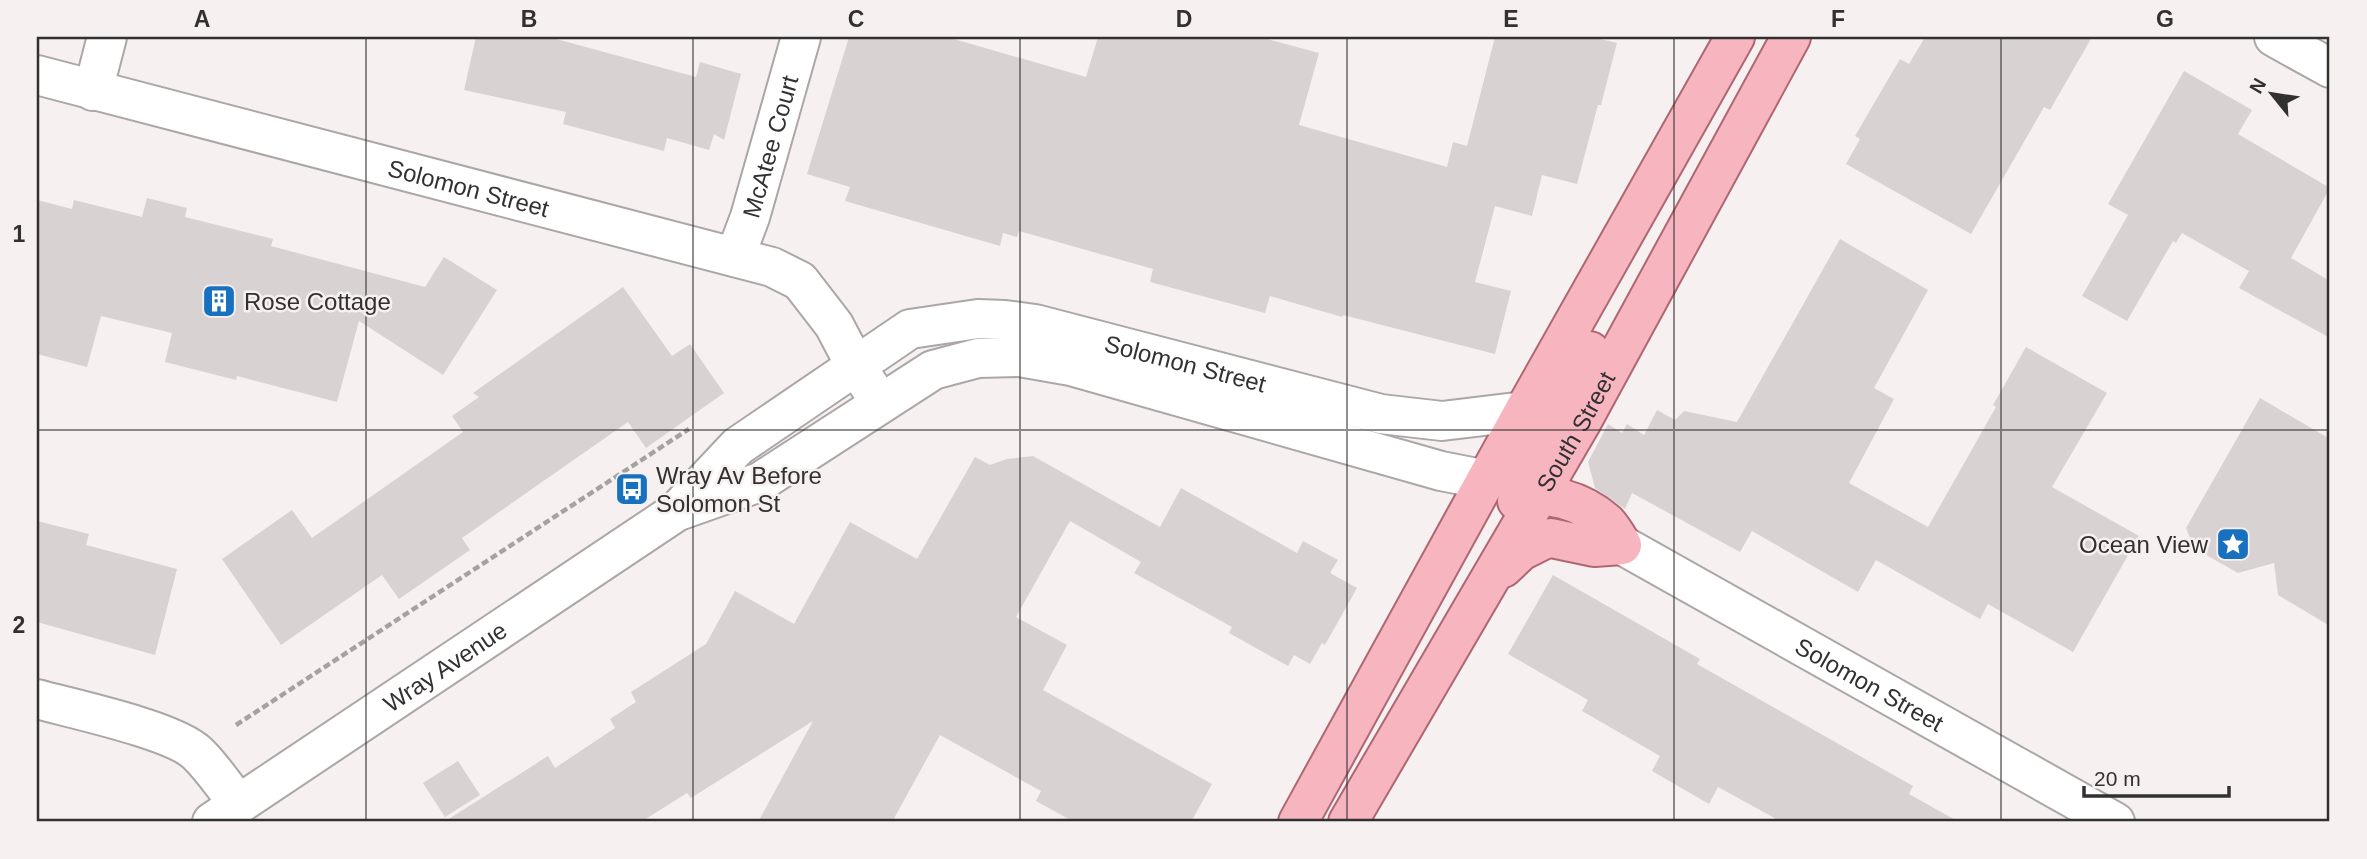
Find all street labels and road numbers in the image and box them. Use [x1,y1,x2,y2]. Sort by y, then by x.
street label: McAtee Court [737,72,803,221]
street label: Solomon Street [385,154,552,222]
street label: Solomon Street [1102,329,1269,397]
street label: South Street [1531,366,1620,496]
street label: Wray Avenue [378,616,511,717]
street label: Solomon Street [1791,632,1949,737]

